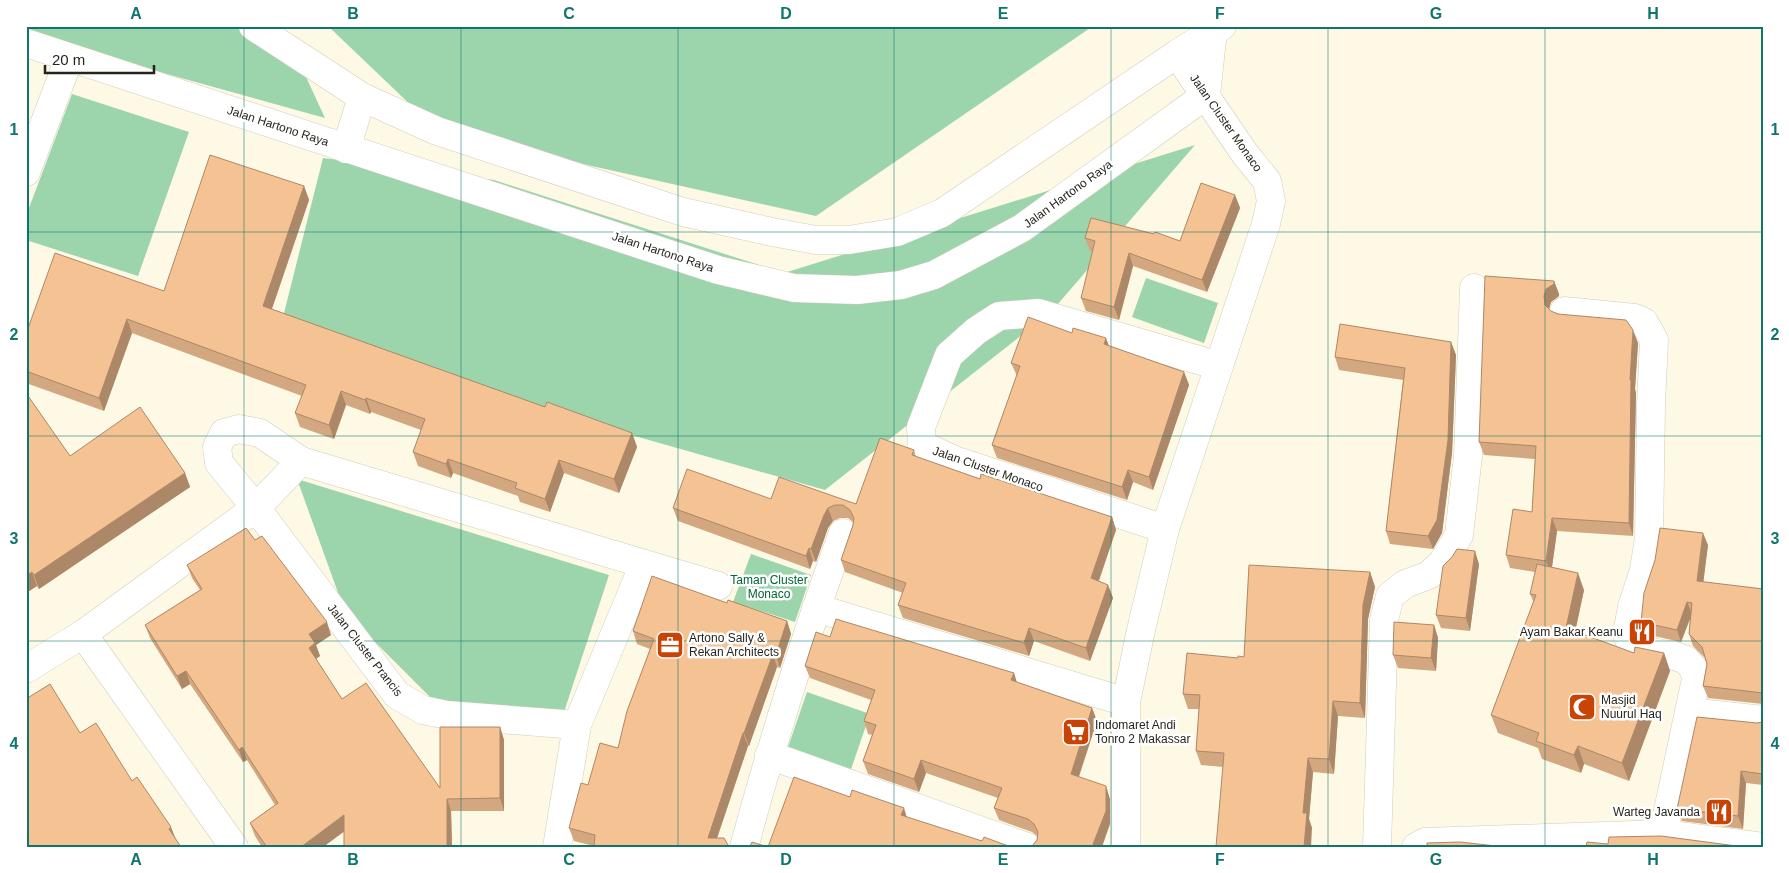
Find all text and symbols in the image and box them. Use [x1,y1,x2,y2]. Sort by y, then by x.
text: A [130,5,142,22]
text: B [347,5,359,22]
text: C [563,5,575,22]
text: D [780,5,792,22]
text: E [998,5,1009,22]
text: F [1215,5,1225,22]
text: G [1430,5,1442,22]
text: H [1647,5,1659,22]
scale bar [45,42,154,74]
text: 20 m [52,51,85,68]
street label: Jalan Cluster Monaco [1187,71,1265,175]
street label: Jalan Hartono Raya [225,103,331,149]
text: 1 [10,121,19,138]
text: 1 [1771,121,1780,138]
street label: Jalan Hartono Raya [1021,157,1115,231]
street label: Jalan Hartono Raya [610,229,716,275]
text: 2 [10,326,19,343]
text: 2 [1771,326,1780,343]
street label: Jalan Cluster Monaco [931,443,1045,495]
text: 3 [10,530,19,547]
text: 3 [1771,530,1780,547]
park label: Taman Cluster Monaco [730,573,808,601]
street label: Jalan Cluster Prancis [325,601,405,699]
restaurant icon: Ayam Bakar Keanu [1627,617,1657,647]
place label: Ayam Bakar Keanu [1520,625,1623,639]
office icon: Artono Sally & Rekan Architects [655,630,685,660]
place label: Artono Sally & Rekan Architects [689,631,779,659]
mosque icon: Masjid Nuurul Haq [1567,692,1597,722]
place label: Masjid Nuurul Haq [1601,693,1662,721]
supermarket icon: Indomaret Andi Tonro 2 Makassar [1061,717,1091,747]
place label: Indomaret Andi Tonro 2 Makassar [1095,718,1190,746]
text: 4 [10,735,19,752]
text: 4 [1771,735,1780,752]
restaurant icon: Warteg Javanda [1704,797,1734,827]
place label: Warteg Javanda [1613,805,1700,819]
text: A [130,851,142,868]
text: B [347,851,359,868]
text: C [563,851,575,868]
text: D [780,851,792,868]
text: E [998,851,1009,868]
text: F [1215,851,1225,868]
text: G [1430,851,1442,868]
text: H [1647,851,1659,868]

